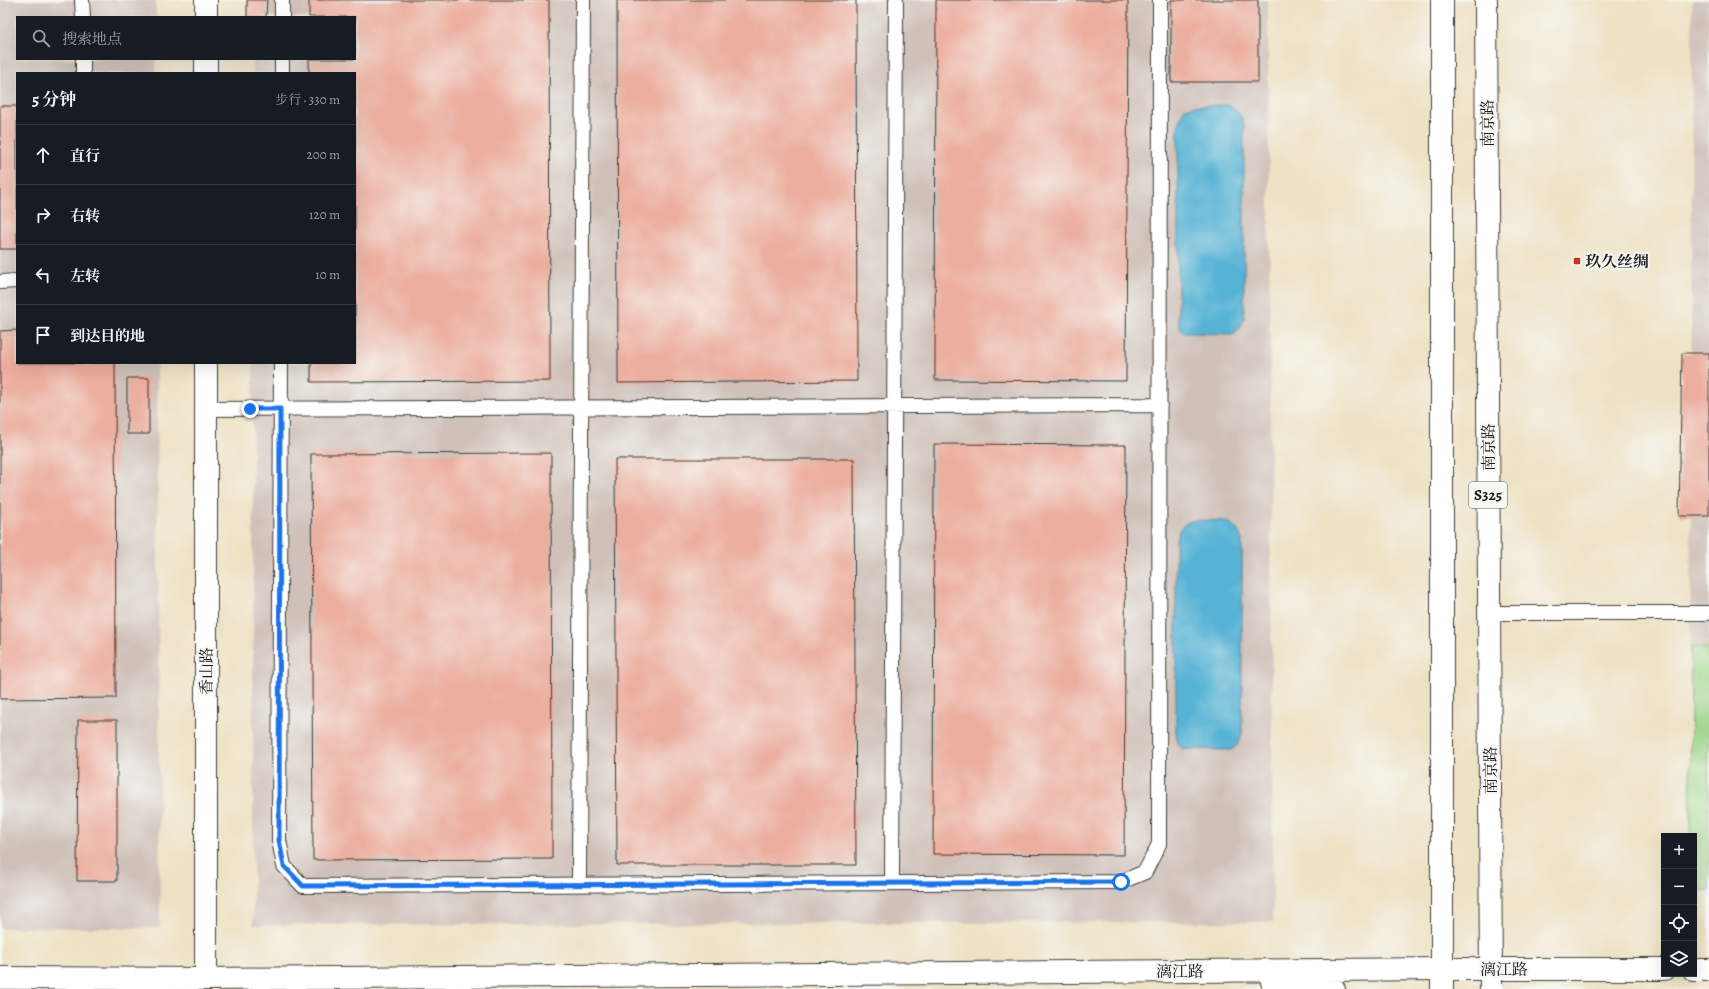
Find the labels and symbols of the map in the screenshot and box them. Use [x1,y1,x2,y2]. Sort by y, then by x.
street label: 南京路 [1477,99,1499,147]
place label: 玖久丝绸 [1585,251,1649,273]
marker: 玖久丝绸 [1572,256,1582,266]
route end [241,400,259,418]
street label: 南京路 [1478,423,1500,471]
road number: S325 [1469,482,1507,508]
street label: 香山路 [196,647,218,695]
street label: 南京路 [1480,746,1502,794]
route start [1112,873,1130,891]
street label: 漓江路 [1480,959,1528,981]
street label: 漓江路 [1156,961,1204,983]

